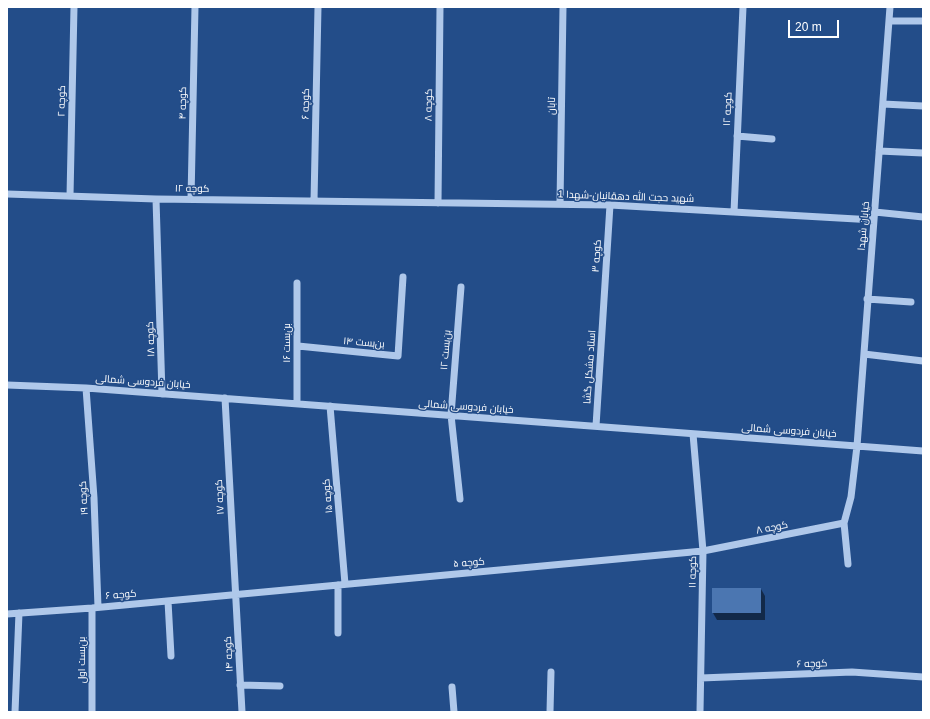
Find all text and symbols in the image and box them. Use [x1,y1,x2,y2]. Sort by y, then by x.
scale bar [790,12,841,38]
text: 20 m [795,20,822,34]
street label: کوچه ۲ [56,85,68,117]
street label: کوچه ۴ [177,87,189,119]
street label: کوچه ۶ [300,88,312,120]
street label: کوچه ۸ [423,89,435,121]
street label: کوچه ۱۲ [721,91,735,127]
street label: تابان [546,97,558,115]
street label: کوچه ۱۲ [175,183,209,195]
street label: شهید حجت الله دهقانیان-شهدا 1 [558,189,694,205]
street label: خیابان شهدا [856,201,872,251]
street label: کوچه ۳ [590,239,604,273]
street label: کوچه ۱۸ [144,321,158,357]
street label: بن‌بست ۱۶ [281,323,293,363]
street label: بن‌بست ۱۲ [438,329,454,371]
street label: استاد مشکل گشا [581,330,599,404]
street label: بن‌بست ۱۴ [343,335,385,351]
street label: خیابان فردوسی شمالی [95,373,191,391]
street label: خیابان فردوسی شمالی [418,398,514,416]
street label: خیابان فردوسی شمالی [741,422,837,440]
street label: کوچه ۱۵ [321,478,335,514]
street label: کوچه ۱۷ [213,479,227,515]
street label: کوچه ۱۹ [77,481,91,515]
street label: کوچه ۸ [755,519,789,537]
street label: کوچه ۵ [453,556,485,570]
street label: کوچه ۱۱ [687,556,699,588]
street label: کوچه ۶ [105,588,137,602]
street label: کوچه ۱۴ [222,636,236,672]
street label: بن‌بست اول [76,637,88,683]
street label: کوچه ۶ [796,657,828,671]

